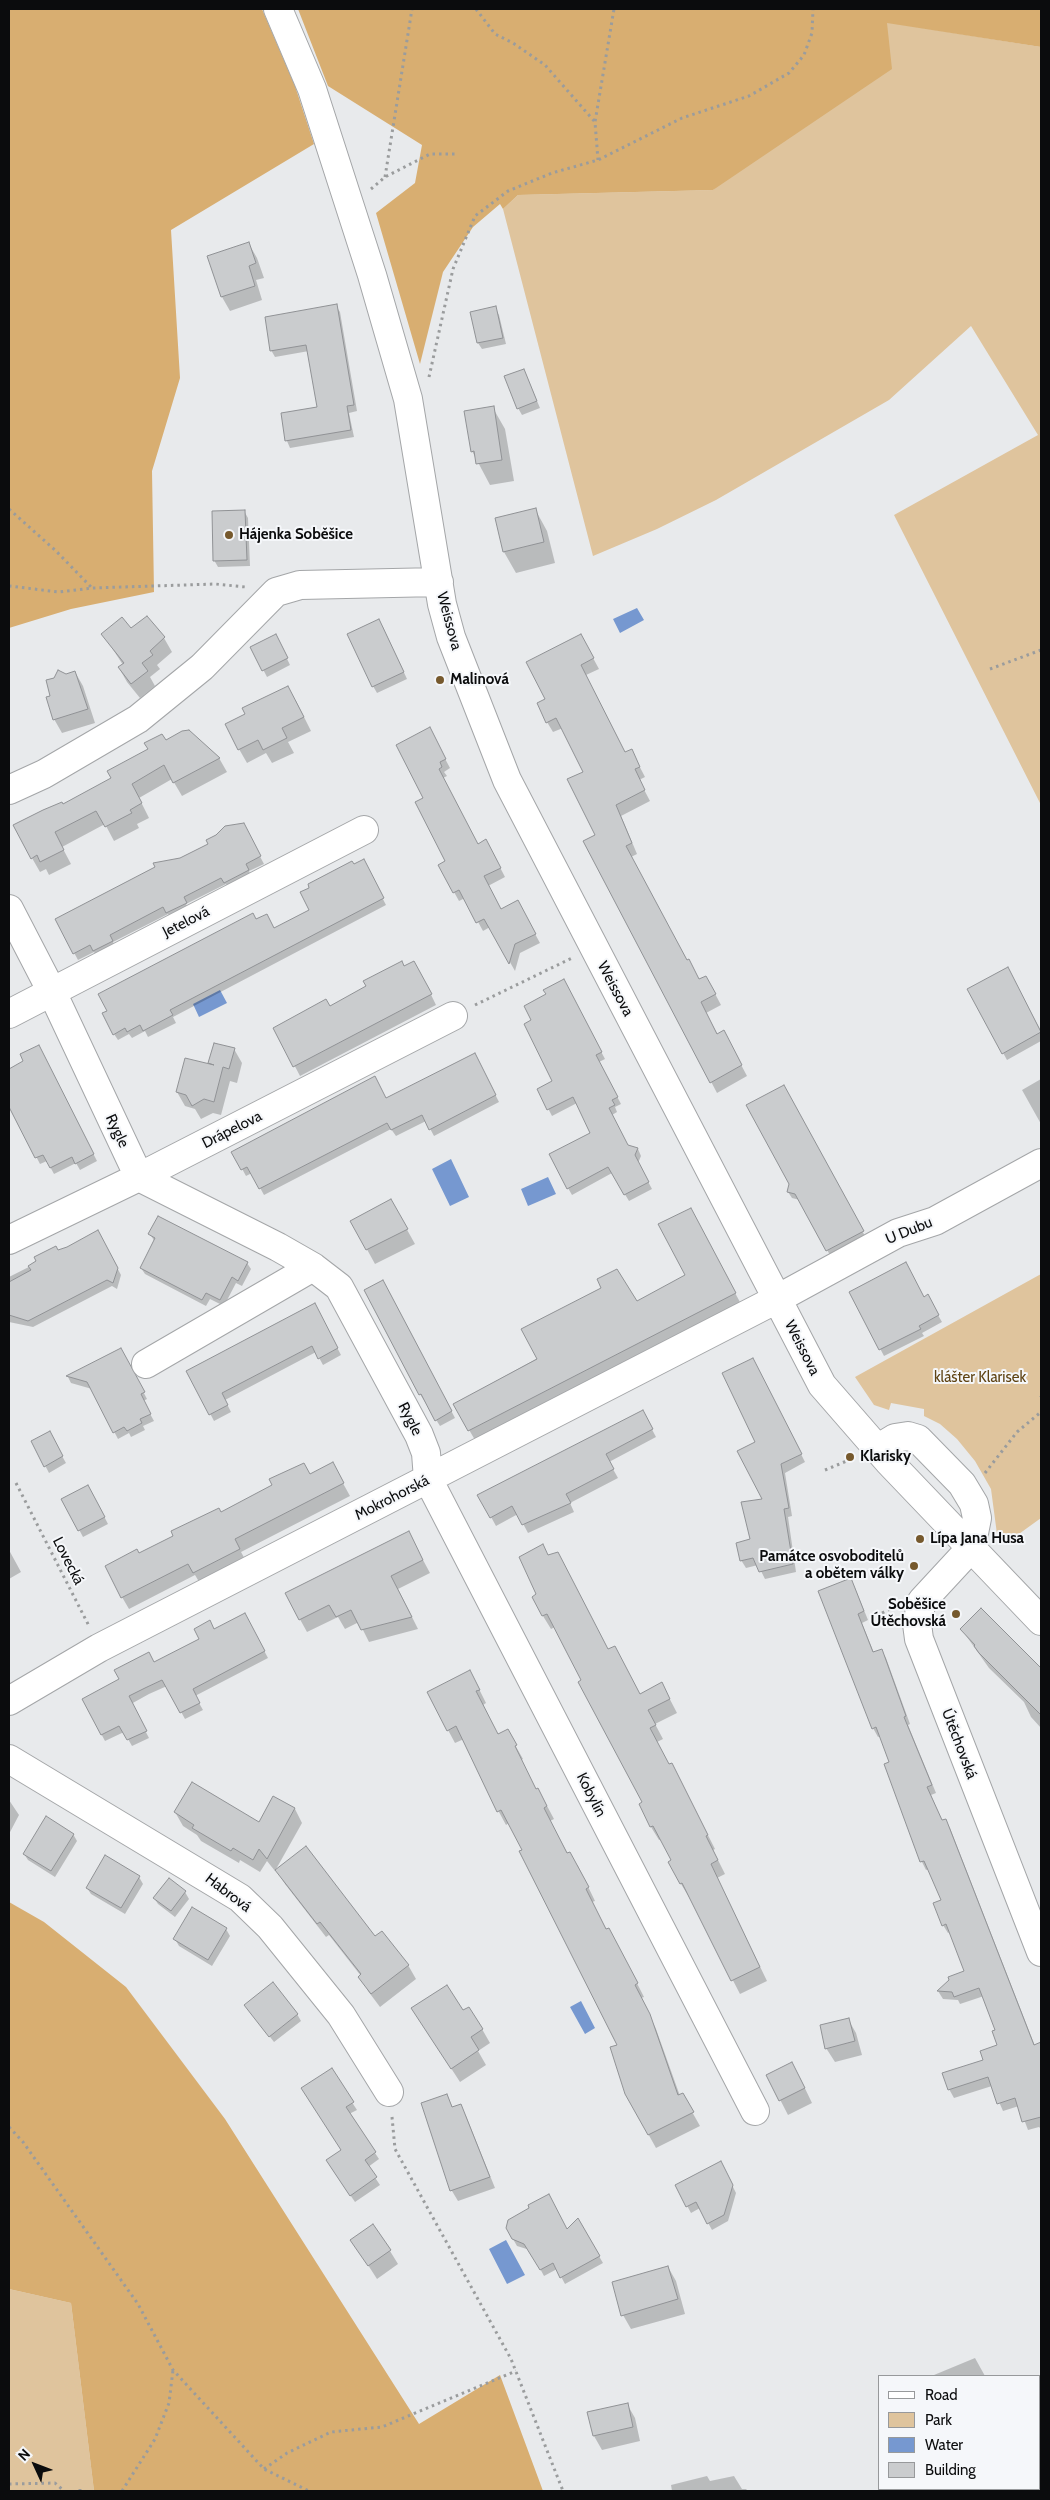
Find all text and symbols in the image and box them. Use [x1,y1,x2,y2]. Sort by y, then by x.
place label: Hájenka Soběšice [239,526,353,544]
marker: Hájenka Soběšice [223,529,235,541]
street label: Weissova [433,590,465,652]
place label: Malinová [450,671,509,689]
marker: Malinová [434,674,446,686]
street label: Jetelová [160,903,212,941]
street label: Weissova [593,959,637,1019]
street label: Drápelova [199,1107,265,1153]
street label: Rygle [101,1111,133,1151]
street label: U Dubu [883,1213,935,1249]
street label: Weissova [780,1317,824,1379]
park label: klášter Klarisek [934,1369,1026,1387]
street label: Rygle [394,1399,426,1439]
place label: Klarisky [860,1448,911,1466]
marker: Klarisky [844,1451,856,1463]
street label: Mokrohorská [352,1472,432,1524]
place label: Lípa Jana Husa [930,1530,1024,1548]
marker: Lípa Jana Husa [914,1533,926,1545]
street label: Lovecká [48,1534,88,1588]
place label: Památce osvoboditelů a obětem války [759,1548,904,1583]
marker: Památce osvoboditelů a obětem války [908,1560,920,1572]
place label: Soběšice Útěchovská [871,1596,946,1631]
marker: Soběšice Útěchovská [950,1608,962,1620]
street label: Útěchovská [937,1706,981,1782]
street label: Kobylín [572,1770,610,1820]
street label: Habrová [201,1870,255,1916]
legend [878,2375,1040,2490]
text: Road [925,2386,958,2404]
text: Park [925,2411,952,2429]
text: Water [925,2436,963,2454]
north arrow [10,2440,60,2490]
text: N [14,2445,34,2465]
text: Building [925,2461,976,2479]

